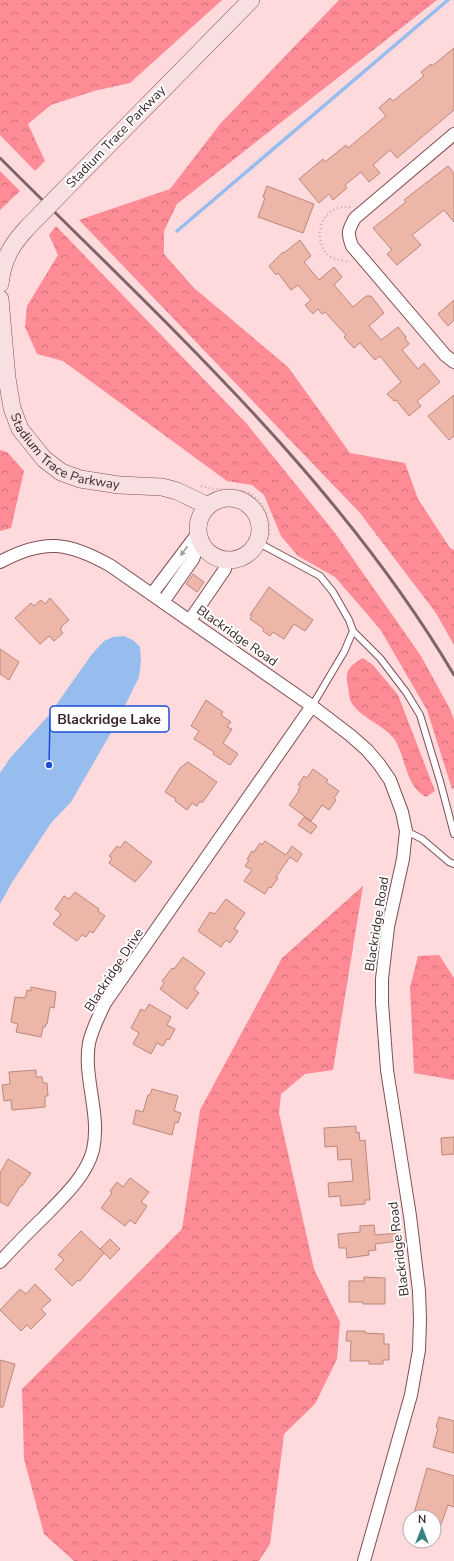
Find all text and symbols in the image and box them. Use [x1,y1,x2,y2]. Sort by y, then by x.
street label: Stadium Trace Parkway [62,82,170,192]
street label: Stadium Trace Parkway [6,410,121,494]
one-way arrow [180,545,188,556]
street label: Blackridge Road [193,601,281,671]
callout: Blackridge Lake [50,706,169,732]
text: Blackridge Lake [57,710,161,729]
street label: Blackridge Road [361,875,393,973]
street label: Blackridge Drive [80,925,148,1015]
street label: Blackridge Road [384,1201,414,1297]
north arrow [402,1509,442,1549]
text: N [418,1512,426,1527]

